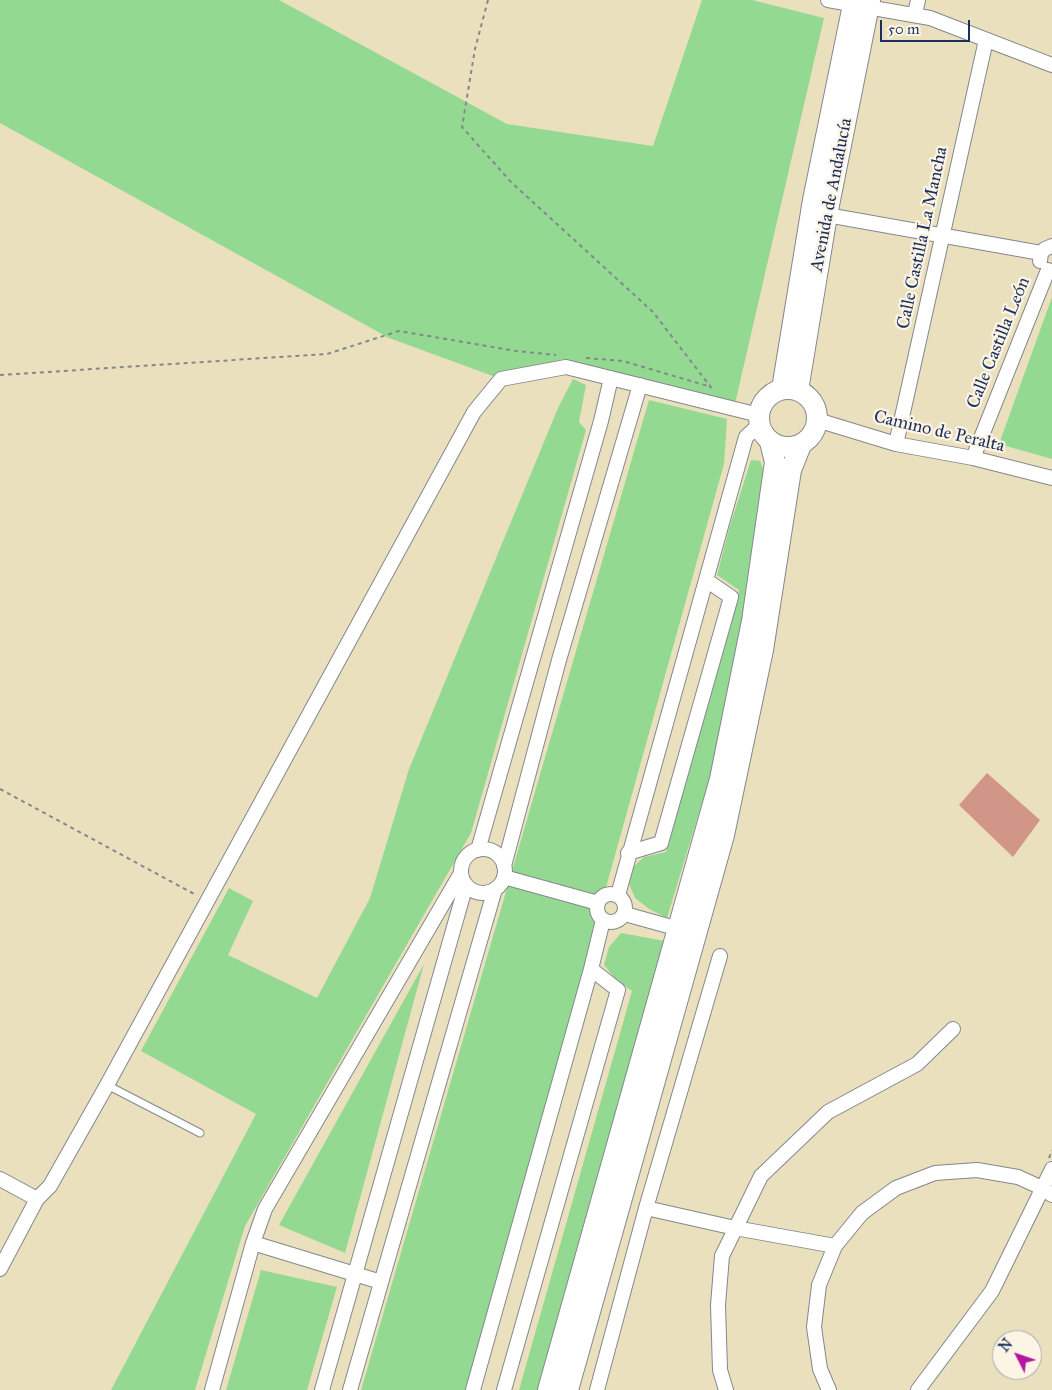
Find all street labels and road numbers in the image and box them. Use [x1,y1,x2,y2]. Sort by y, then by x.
street label: Avenida de Andalucía [807,116,857,274]
street label: Calle Castilla La Mancha [893,145,953,331]
street label: Calle Castilla León [963,274,1035,412]
street label: Camino de Peralta [871,406,1007,458]

